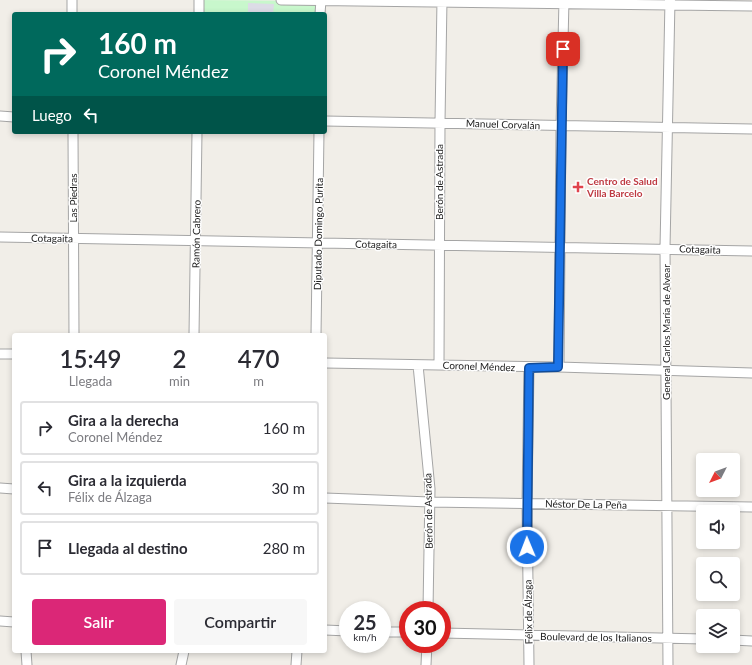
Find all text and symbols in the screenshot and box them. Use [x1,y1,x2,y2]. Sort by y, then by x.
text: 160 m [98,26,177,60]
icon: right [32,28,84,80]
pin [546,32,580,66]
icon: arrive [552,38,574,60]
text: Coronel Méndez [98,60,229,82]
icon: left [80,104,102,126]
text: Luego [32,106,72,124]
street label: Manuel Corvalán [466,117,540,131]
street label: Berón de Astrada [433,144,445,220]
street label: Las Piedras [67,173,79,223]
place label: Centro de Salud Villa Barcelo [586,175,658,199]
street label: Diputado Domingo Purita [311,178,325,290]
marker: Centro de Salud Villa Barcelo [572,181,584,193]
street label: Ramón Cabrero [189,199,203,268]
street label: Cotagaita [31,232,73,244]
street label: Cotagaita [355,238,397,250]
street label: Cotagaita [679,242,721,256]
street label: General Carlos María de Alvear [660,264,672,400]
text: 15:49 [60,344,121,373]
text: 2 [173,344,186,373]
text: 470 [238,344,279,373]
street label: Coronel Méndez [443,359,516,373]
text: Llegada [69,373,112,389]
text: min [169,373,190,389]
text: m [253,373,264,389]
text: Gira a la derecha [68,411,179,429]
icon: right [34,417,56,439]
text: 160 m [263,419,305,437]
text: Coronel Méndez [68,429,162,445]
north arrow [696,453,740,497]
map controls [696,453,740,653]
text: Gira a la izquierda [68,471,187,489]
street label: Berón de Astrada [421,473,435,549]
icon: left [34,477,56,499]
text: 30 m [271,479,305,497]
text: Félix de Álzaga [68,489,152,505]
street label: Néstor De La Peña [545,497,627,511]
button: sound [696,505,740,549]
position arrow [506,526,548,568]
icon: arrive [34,537,56,559]
text: Llegada al destino [68,539,188,557]
text: 280 m [263,539,305,557]
button: search [696,557,740,601]
street label: Félix de Álzaga [521,580,535,644]
button: Salir [32,599,166,645]
button: Compartir [174,599,307,645]
speed limit sign: 30 [399,601,451,653]
button: layers [696,609,740,653]
text: 25 [353,610,377,634]
street label: Boulevard de los Italianos [540,630,652,644]
text: km/h [353,631,377,643]

